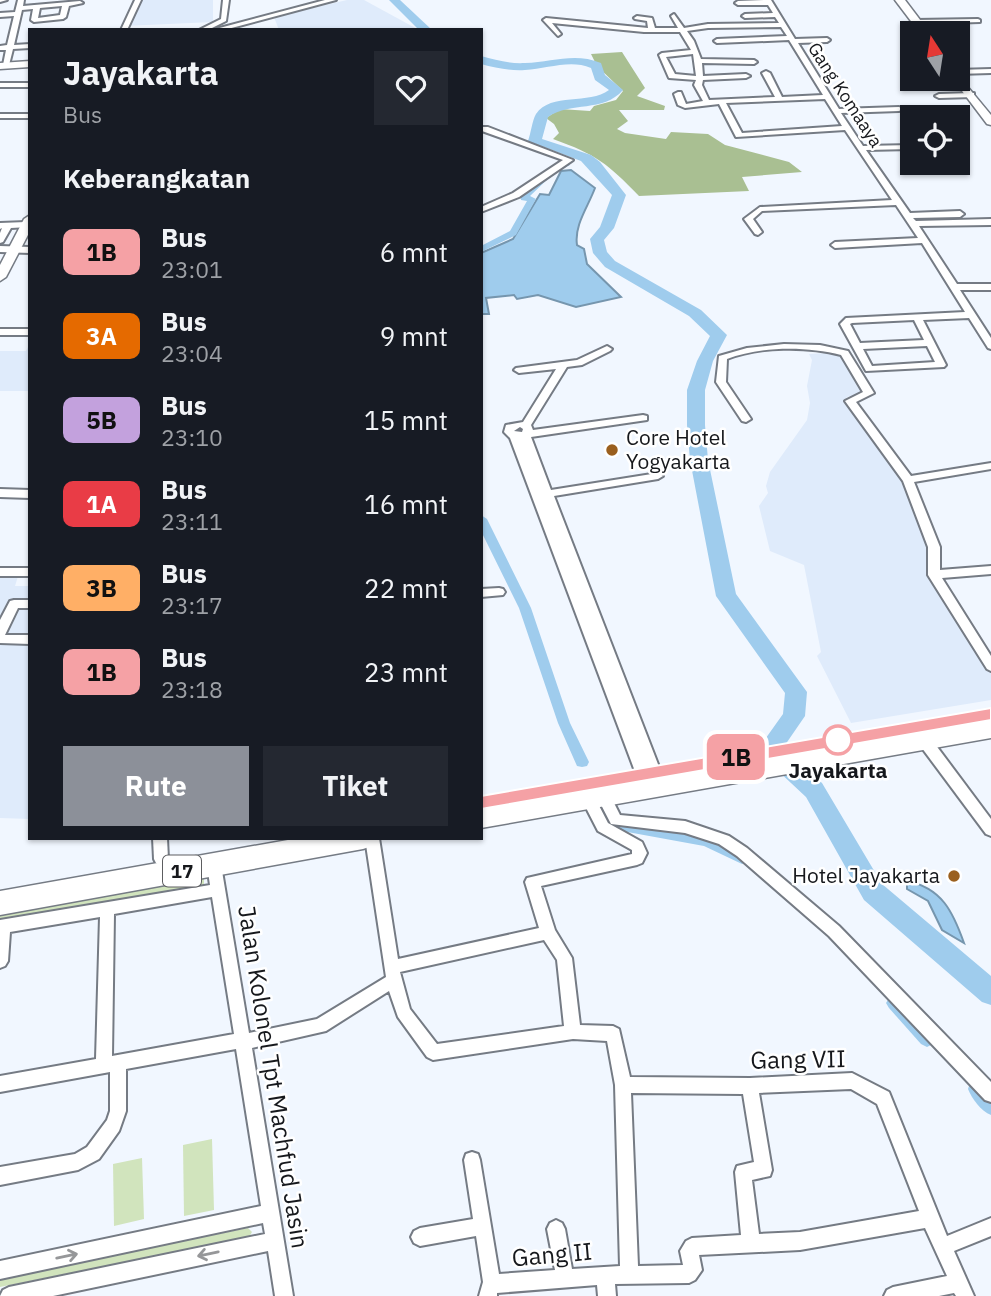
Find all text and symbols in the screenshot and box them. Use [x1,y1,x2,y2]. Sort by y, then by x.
north arrow [900,21,970,91]
map controls [900,21,970,175]
street label: Gang Komaaya [803,38,888,152]
text: Jayakarta [63,51,219,94]
button: heart [374,51,448,125]
text: Bus [63,99,102,129]
button: locate [900,105,970,175]
text: Keberangkatan [63,161,250,195]
text: Bus [161,220,207,254]
text: 6 mnt [380,235,448,269]
text: 1B [86,236,117,268]
text: 23:01 [161,254,223,284]
text: Bus [161,304,207,338]
text: 9 mnt [380,319,448,353]
text: 3A [86,320,117,352]
text: 23:04 [161,338,223,368]
text: Bus [161,388,207,422]
text: 15 mnt [364,403,448,437]
text: 5B [86,404,117,436]
text: 23:10 [161,422,223,452]
place label: Core Hotel Yogyakarta [626,423,730,475]
marker: Core Hotel Yogyakarta [604,442,620,458]
text: Bus [161,472,207,506]
text: 16 mnt [364,487,448,521]
text: 1A [86,488,117,520]
text: 23:11 [161,506,223,536]
text: Bus [161,556,207,590]
text: 22 mnt [364,571,448,605]
text: 3B [86,572,117,604]
text: 23:17 [161,590,223,620]
text: Bus [161,640,207,674]
text: 23 mnt [364,655,448,689]
text: 1B [86,656,117,688]
text: 23:18 [161,674,223,704]
marker: Jayakarta [823,725,853,755]
line badge: 1B [704,734,768,780]
text: 1B [721,741,751,773]
button: Rute [63,746,249,826]
button: Tiket [263,746,448,826]
place label: Jayakarta [789,756,888,784]
road number: 17 [163,856,201,886]
place label: Hotel Jayakarta [792,861,940,889]
marker: Hotel Jayakarta [946,868,962,884]
street label: Jalan Kolonel Tpt Machfud Jasin [231,903,317,1251]
street label: Gang VII [750,1042,846,1076]
street label: Gang II [510,1235,593,1273]
one-way arrow [197,1248,220,1262]
one-way arrow [55,1249,78,1263]

